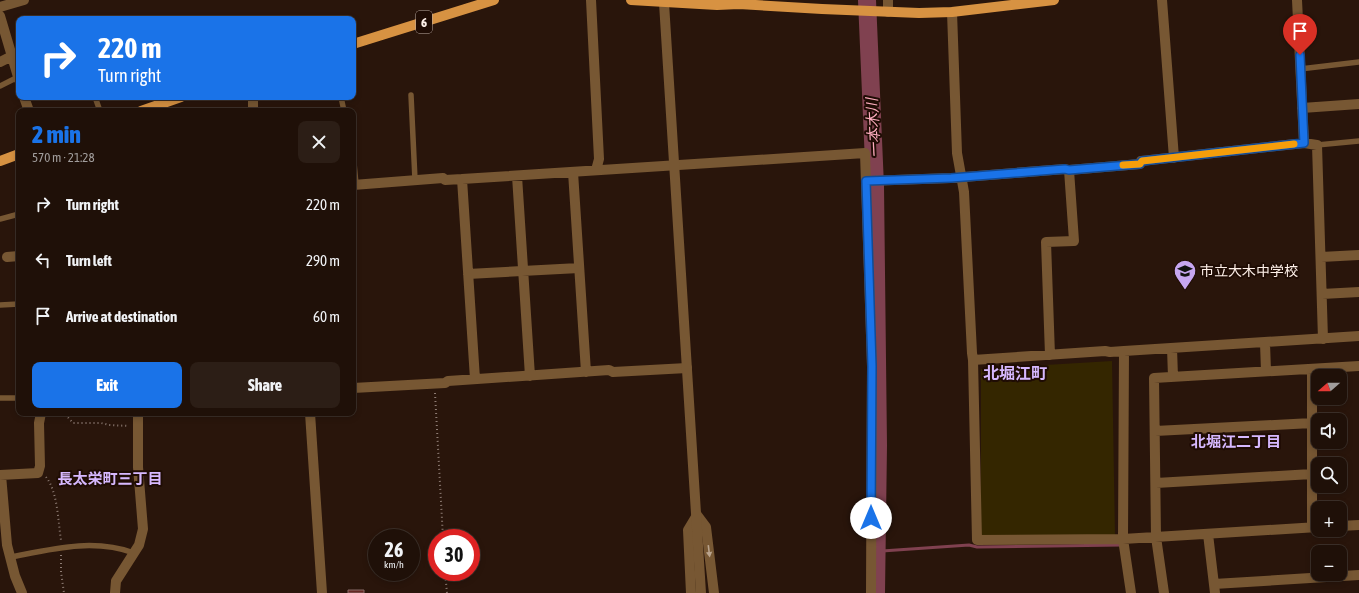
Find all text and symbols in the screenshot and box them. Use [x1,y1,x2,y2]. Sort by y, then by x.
road number: 6 [416,11,432,33]
pin [1283,14,1317,55]
icon: arrive [1289,20,1311,42]
icon: right [32,32,84,84]
text: 220 m [98,32,161,64]
text: Turn right [98,65,161,86]
water label: 一本木川 [863,96,883,158]
text: 2 min [32,121,81,148]
button: close [298,121,340,163]
text: 570 m · 21:28 [32,150,95,165]
icon: right [32,193,54,215]
text: Turn right [66,196,119,213]
text: 220 m [306,196,340,213]
icon: left [32,249,54,271]
text: Turn left [66,252,112,269]
text: 290 m [306,252,340,269]
school or university icon: 市立大木中学校 [1172,258,1198,291]
place label: 市立大木中学校 [1200,263,1298,279]
icon: arrive [32,305,54,327]
text: Arrive at destination [66,308,177,325]
text: 60 m [313,308,340,325]
button: Exit [32,362,182,408]
button: Share [190,362,340,408]
district label: 北堀江町 [983,364,1047,382]
north arrow [1311,369,1347,405]
map controls [1311,369,1347,581]
button: sound [1311,413,1347,449]
district label: 北堀江二丁目 [1191,433,1281,450]
button: search [1311,457,1347,493]
district label: 長太栄町三丁目 [57,470,163,487]
position arrow [850,497,892,539]
button: + [1311,501,1347,537]
speed limit sign: 30 [428,529,480,581]
text: 26 [385,538,403,561]
one-way arrow [706,545,712,557]
button: − [1311,545,1347,581]
text: km/h [384,559,404,570]

